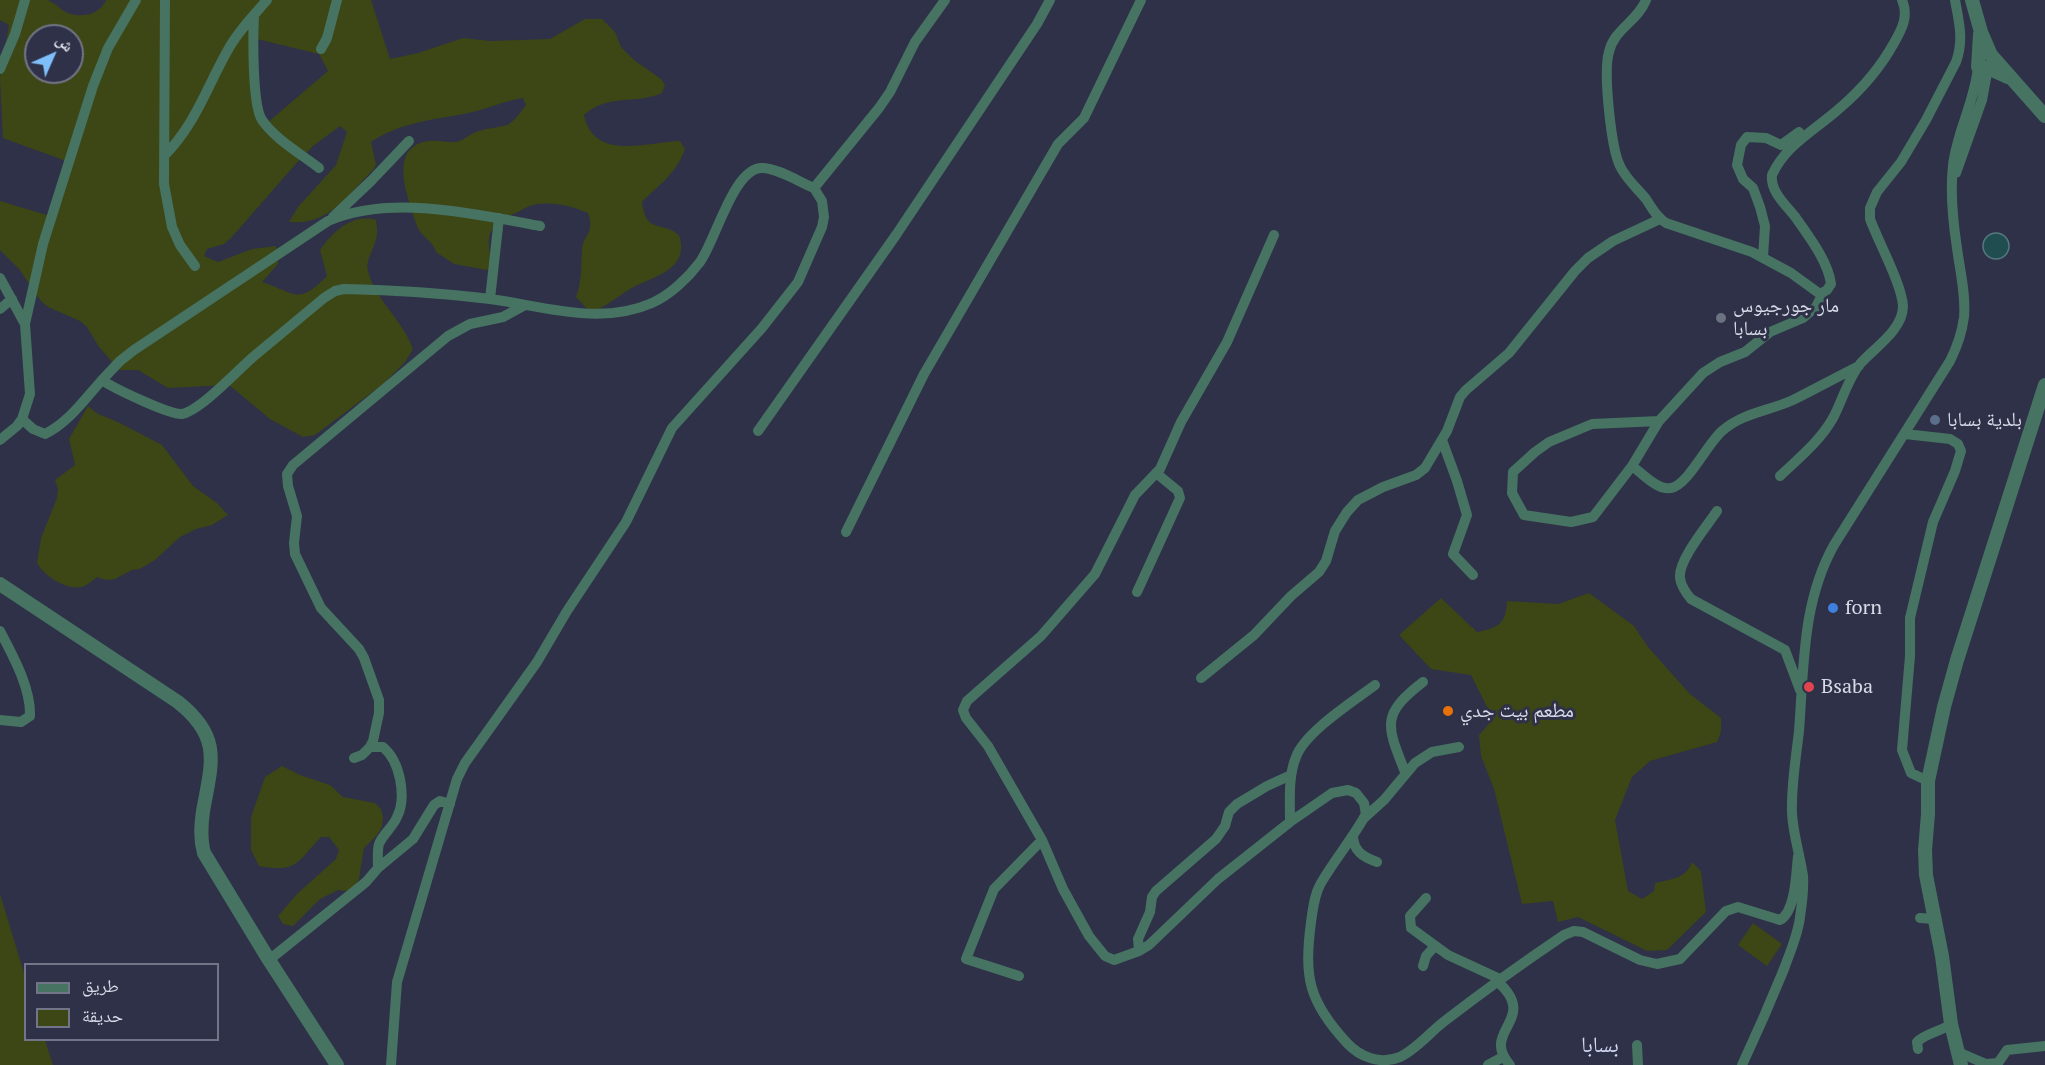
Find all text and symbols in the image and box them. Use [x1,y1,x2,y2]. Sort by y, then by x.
north arrow [24,24,84,84]
text: ش [52,29,79,56]
place label: مار جورجيوس بسابا [1733,294,1839,341]
marker: مار جورجيوس بسابا [1714,311,1728,325]
place label: بلدية بسابا [1947,408,2022,432]
marker: بلدية بسابا [1928,413,1942,427]
place label: forn [1845,596,1882,620]
marker: forn [1826,601,1840,615]
place label: Bsaba [1821,675,1873,699]
marker: Bsaba [1802,680,1816,694]
place label: مطعم بيت جدي [1460,699,1574,723]
marker: مطعم بيت جدي [1441,704,1455,718]
legend [24,963,219,1041]
text: طريق [82,973,119,997]
text: حديقة [82,1003,123,1027]
district label: بسابا [1581,1033,1619,1059]

